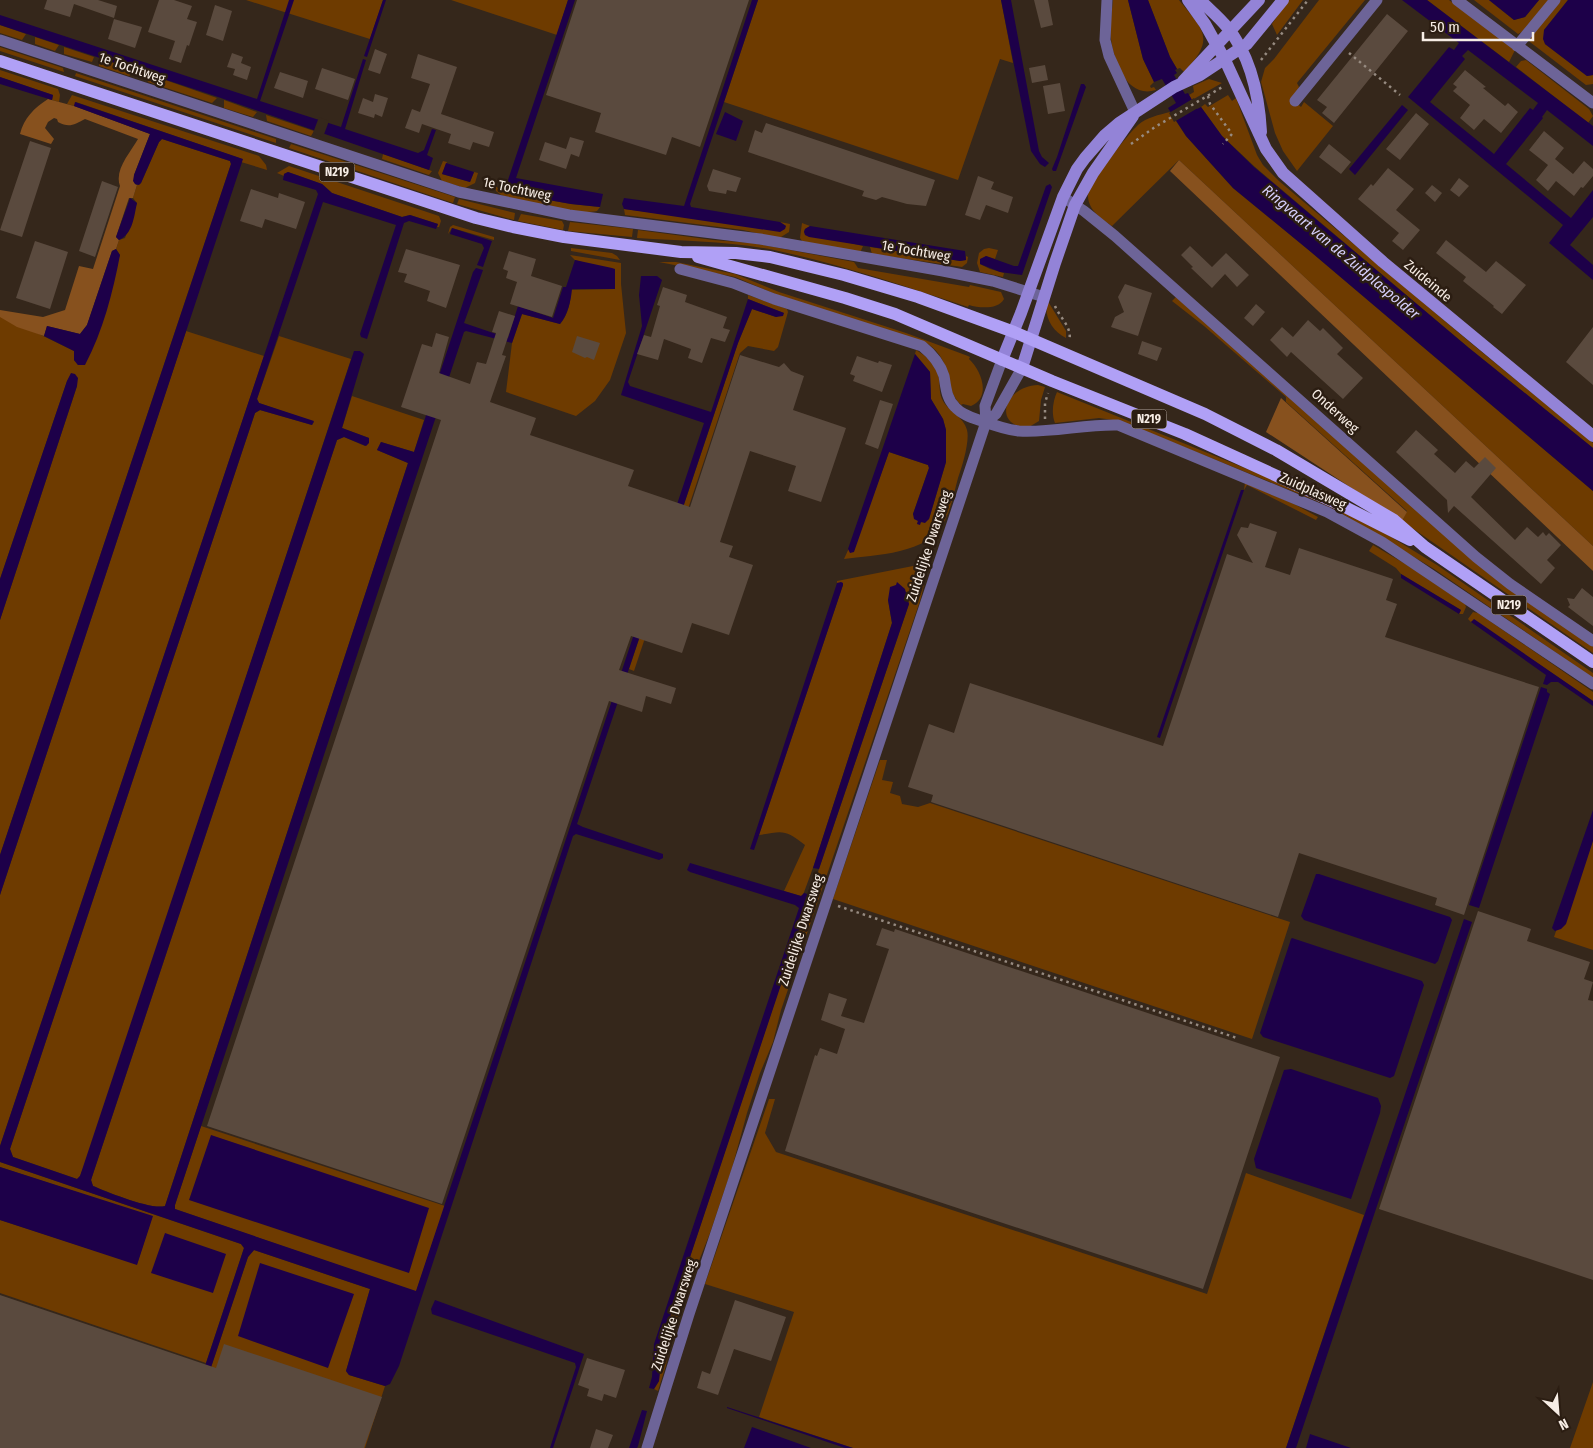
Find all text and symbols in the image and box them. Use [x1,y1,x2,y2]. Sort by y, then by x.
scale bar [1423,10,1533,42]
text: 50 m [1430,18,1460,36]
street label: 1e Tochtweg [96,49,168,87]
road number: N219 [320,162,354,182]
street label: 1e Tochtweg [481,173,553,205]
water label: Ringvaart van de Zuidplaspolder [1259,181,1424,324]
street label: 1e Tochtweg [880,237,952,265]
street label: Zuideinde [1401,256,1455,306]
street label: Onderweg [1308,385,1363,437]
road number: N219 [1132,409,1166,428]
street label: Zuidplasweg [1277,469,1349,513]
street label: Zuidelijke Dwarsweg [903,488,955,604]
road number: N219 [1492,596,1526,614]
street label: Zuidelijke Dwarsweg [775,872,827,988]
street label: Zuidelijke Dwarsweg [648,1257,700,1373]
north arrow [1533,1388,1583,1438]
text: N [1556,1415,1571,1434]

